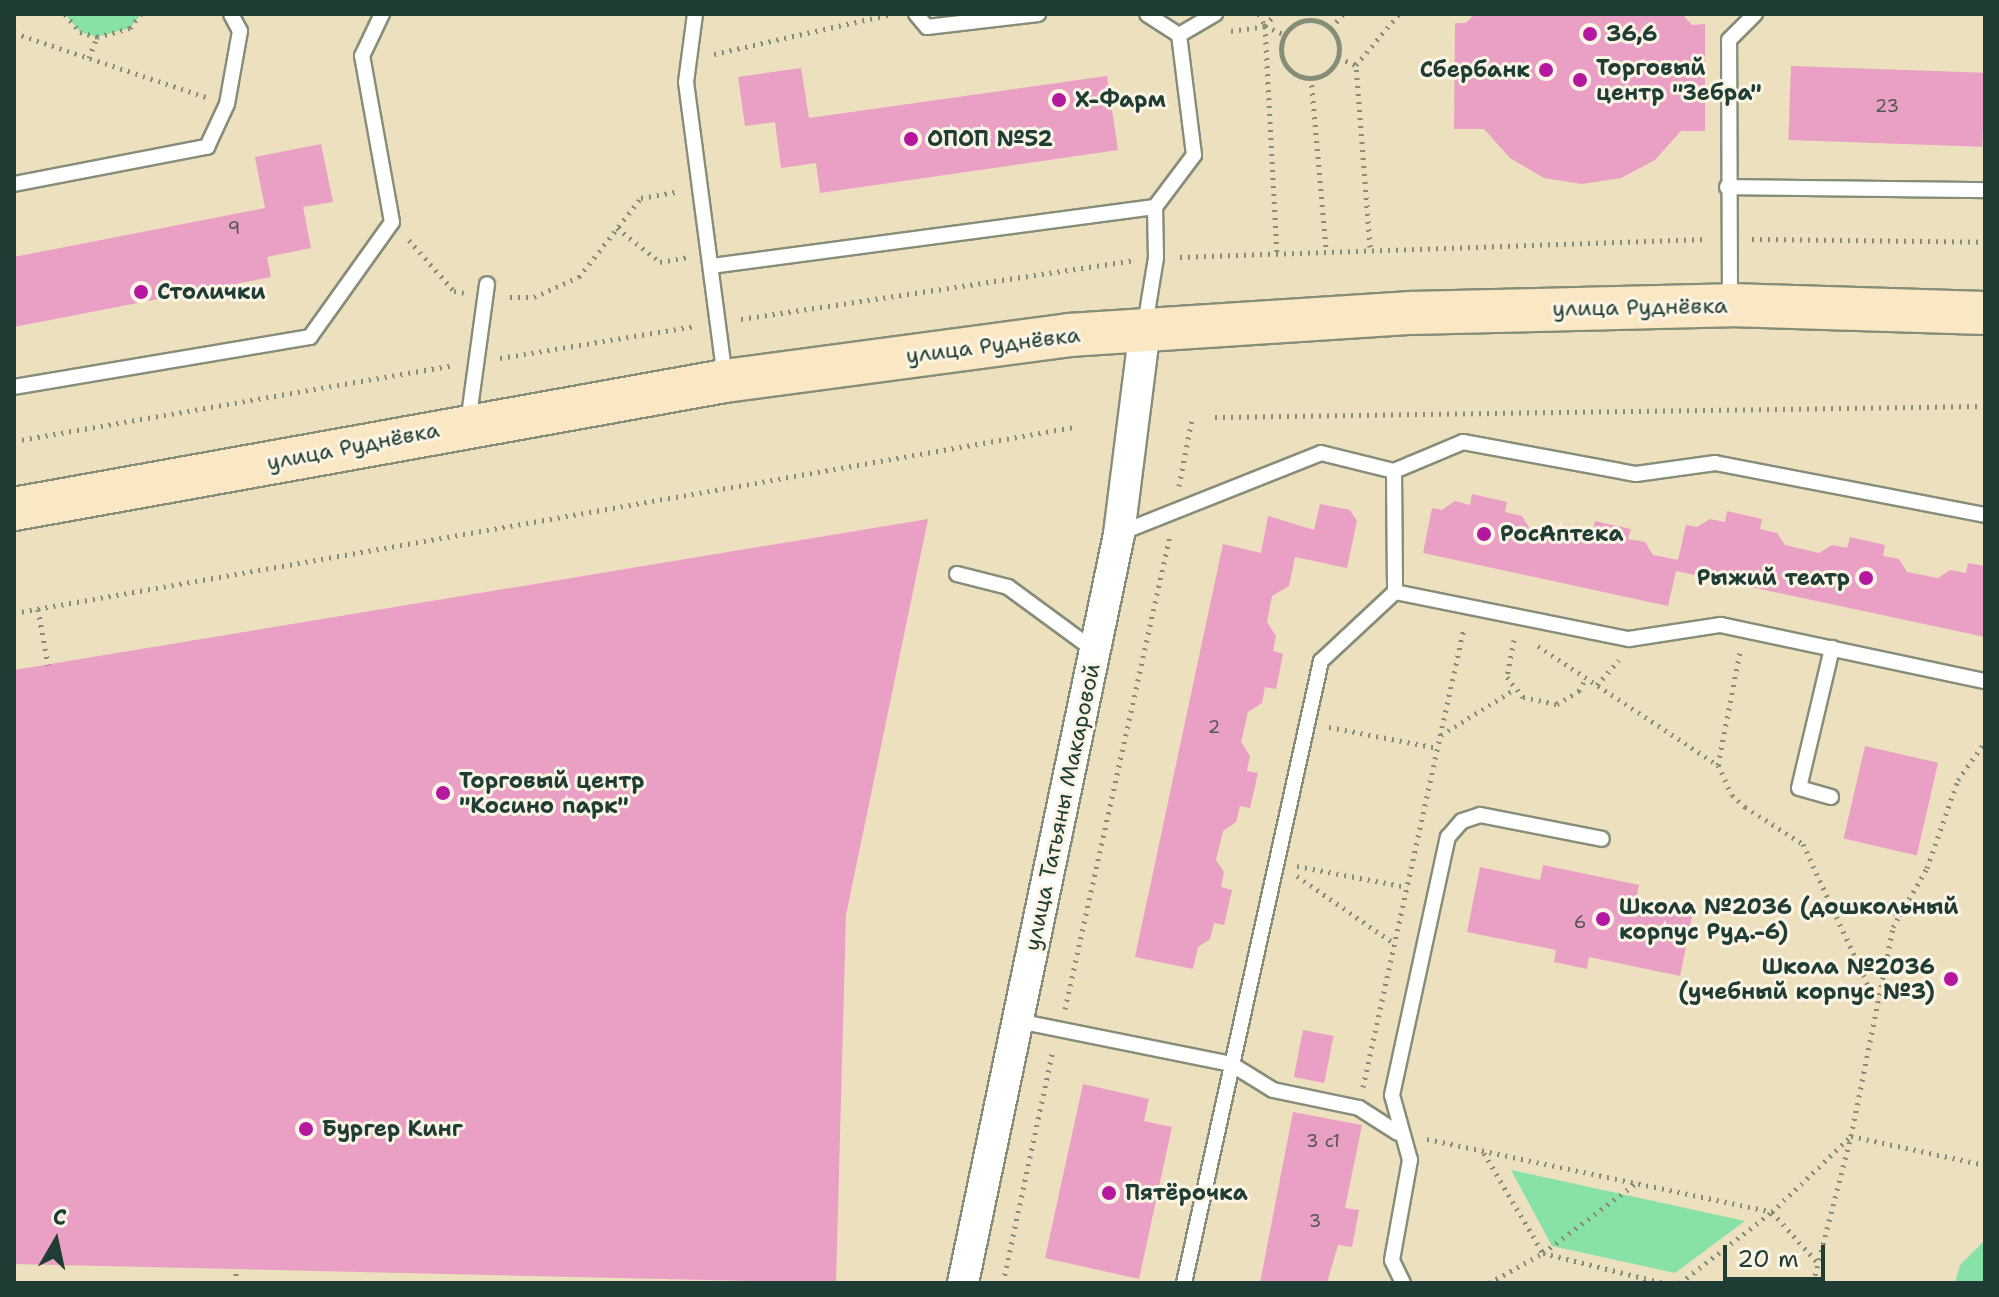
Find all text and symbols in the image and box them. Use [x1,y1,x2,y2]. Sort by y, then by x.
place label: 36,6 [1606,21,1657,47]
marker: 36,6 [1581,25,1599,43]
place label: Торговый центр "Зебра" [1596,54,1762,106]
place label: Сбербанк [1420,57,1530,83]
marker: Сбербанк [1537,61,1555,79]
marker: Торговый центр "Зебра" [1571,71,1589,89]
place label: X-Фарм [1075,87,1166,113]
marker: X-Фарм [1050,91,1068,109]
house number: 23 [1875,95,1899,117]
place label: ОПОП №52 [927,126,1053,152]
marker: ОПОП №52 [902,130,920,148]
house number: 9 [228,217,240,239]
place label: Столички [157,279,266,305]
marker: Столички [132,283,150,301]
street label: улица Руднёвка [1552,292,1728,322]
street label: улица Руднёвка [904,321,1082,369]
street label: улица Руднёвка [264,416,442,476]
place label: РосАптека [1500,521,1623,547]
marker: РосАптека [1475,525,1493,543]
place label: Рыжий театр [1697,565,1850,591]
marker: Рыжий театр [1857,569,1875,587]
street label: улица Татьяны Макаровой [1019,661,1105,953]
house number: 2 [1208,716,1220,738]
place label: Торговый центр "Косино парк" [459,767,645,818]
marker: Торговый центр "Косино парк" [434,784,452,802]
place label: Школа №2036 (дошкольный корпус Руд.-6) [1619,893,1959,944]
marker: Школа №2036 (дошкольный корпус Руд.-6) [1594,910,1612,928]
house number: 6 [1574,911,1586,933]
place label: Школа №2036 (учебный корпус №3) [1677,953,1935,1004]
marker: Школа №2036 (учебный корпус №3) [1942,970,1960,988]
place label: Бургер Кинг [322,1116,463,1142]
marker: Бургер Кинг [297,1120,315,1138]
house number: 3 c1 [1306,1130,1340,1152]
place label: Пятёрочка [1125,1180,1248,1206]
marker: Пятёрочка [1100,1184,1118,1202]
north arrow [16,1201,96,1281]
text: С [51,1201,69,1232]
house number: 3 [1309,1210,1321,1232]
scale bar [1727,1229,1829,1279]
text: 20 m [1737,1243,1799,1275]

